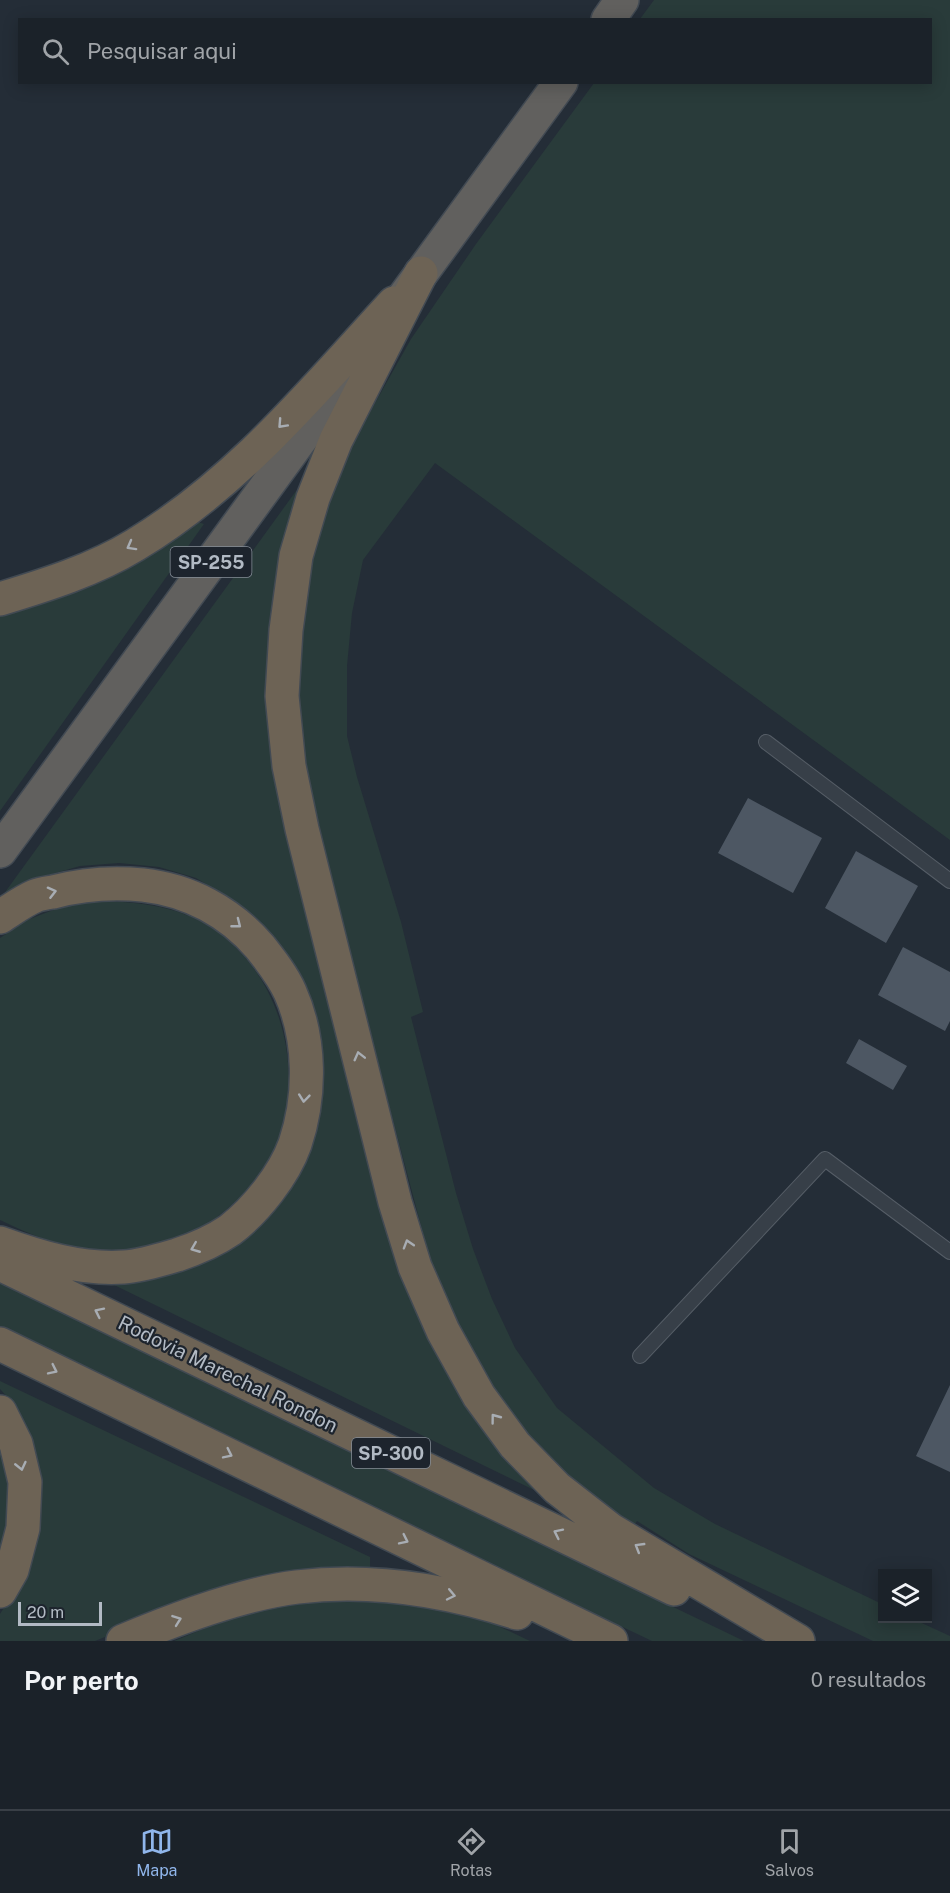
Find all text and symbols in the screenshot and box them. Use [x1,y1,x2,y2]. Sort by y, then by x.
search box [18,18,932,84]
icon: search [39,35,72,68]
text: Pesquisar aqui [87,38,237,64]
one-way arrow [278,418,289,428]
one-way arrow [127,539,138,550]
road number: SP-255 [170,547,252,577]
one-way arrow [47,886,57,899]
one-way arrow [230,917,241,928]
one-way arrow [353,1051,366,1061]
one-way arrow [298,1093,311,1103]
one-way arrow [403,1239,415,1250]
one-way arrow [191,1241,202,1253]
one-way arrow [94,1308,105,1319]
street label: Rodovia Marechal Rondon [114,1310,342,1438]
one-way arrow [46,1362,57,1374]
one-way arrow [491,1413,502,1424]
road number: SP-300 [352,1438,430,1468]
one-way arrow [222,1447,233,1459]
one-way arrow [14,1461,27,1471]
one-way arrow [554,1529,565,1541]
one-way arrow [397,1532,408,1544]
one-way arrow [635,1542,645,1554]
map controls [878,1569,932,1623]
button: layers [878,1569,932,1623]
one-way arrow [445,1588,455,1601]
scale bar [18,1599,102,1626]
text: 20 m [27,1603,64,1622]
one-way arrow [172,1615,182,1628]
text: Por perto [24,1665,139,1696]
text: 0 resultados [811,1668,926,1692]
tab: Mapa [136,1825,177,1880]
tab: Rotas [450,1825,492,1880]
tab: Salvos [765,1825,814,1880]

